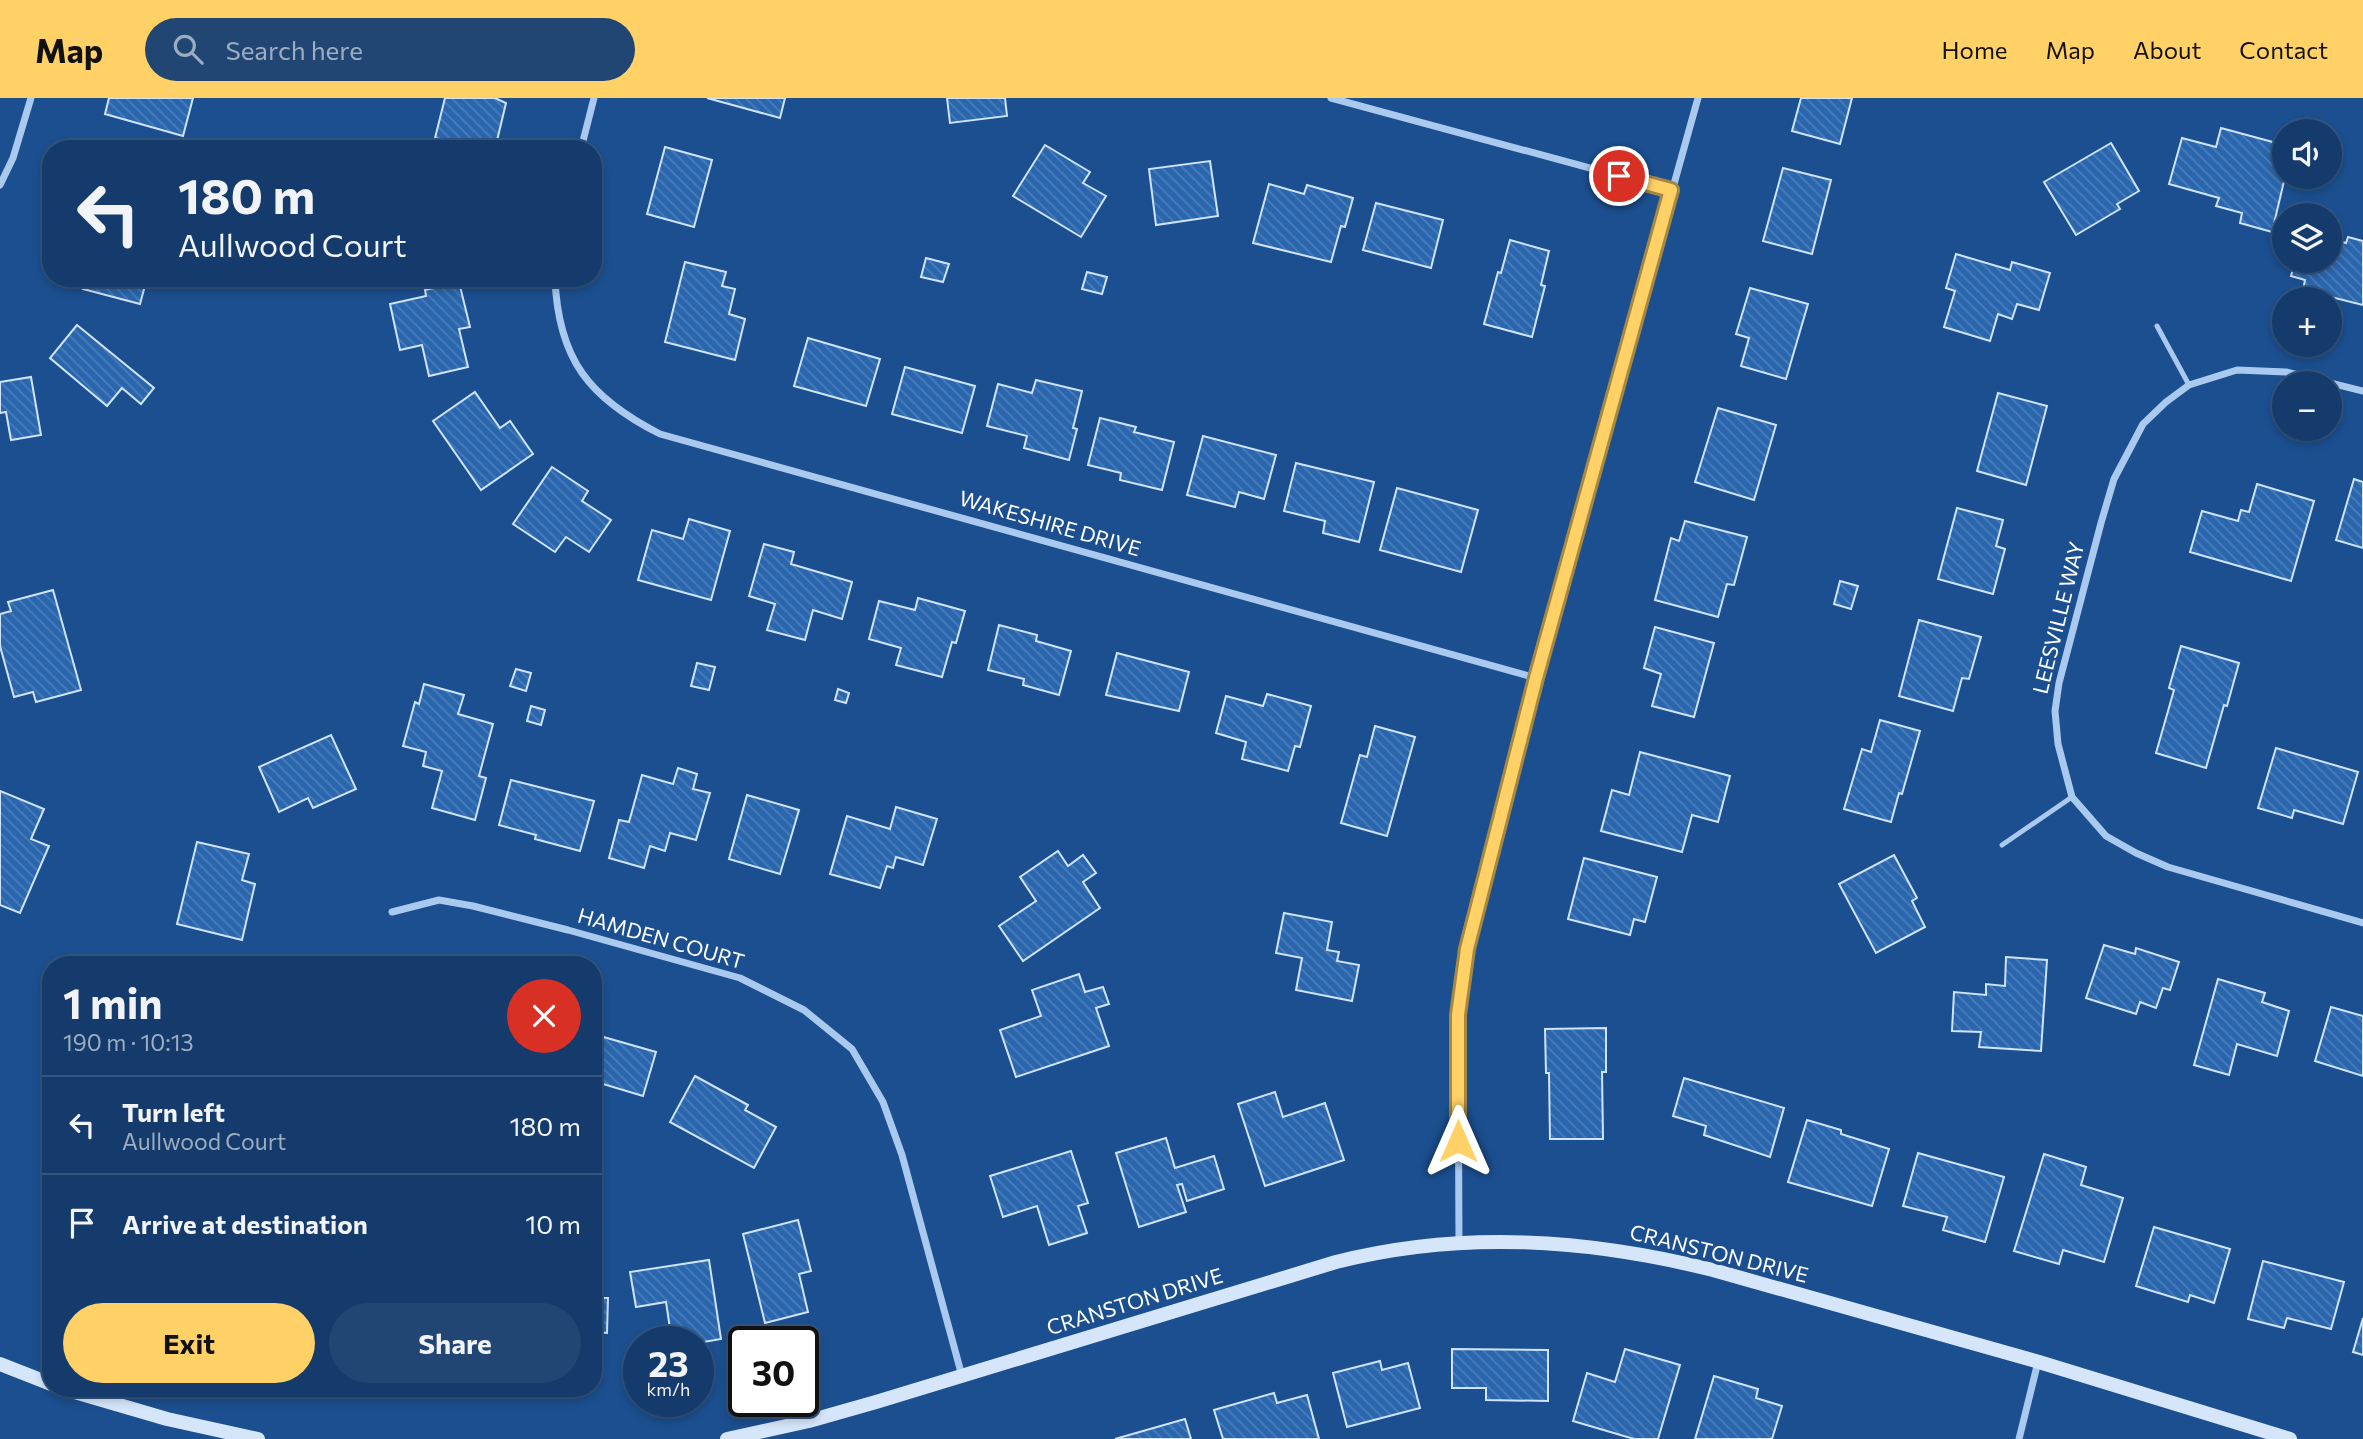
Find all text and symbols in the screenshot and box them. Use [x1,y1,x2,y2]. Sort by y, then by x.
search box [145,18,635,81]
text: Map [35,29,103,70]
icon: search [169,30,207,68]
text: Search here [225,34,363,65]
text: Home [1942,35,2008,64]
text: Map [2046,35,2095,64]
text: About [2133,35,2201,64]
text: Contact [2239,35,2328,64]
map controls [2272,119,2342,441]
button: sound [2272,119,2342,189]
pin [1589,146,1649,206]
icon: arrive [1600,157,1638,195]
text: 180 m [178,164,315,224]
icon: left [63,168,154,259]
button: layers [2272,203,2342,273]
text: Aullwood Court [178,224,407,264]
button: + [2272,287,2342,357]
button: − [2272,371,2342,441]
street label: WAKESHIRE DRIVE [957,485,1144,560]
street label: LEESVILLE WAY [2027,539,2089,696]
street label: HAMDEN COURT [575,902,748,973]
text: 1 min [63,976,163,1028]
button: close [507,979,581,1053]
text: 190 m · 10:13 [63,1028,194,1056]
text: Turn left [122,1096,225,1127]
position arrow [1421,1104,1495,1178]
icon: left [63,1106,101,1144]
text: 180 m [509,1110,581,1141]
text: Aullwood Court [122,1127,286,1155]
icon: arrive [63,1204,101,1242]
text: Arrive at destination [122,1208,368,1239]
text: 10 m [525,1208,581,1239]
street label: CRANSTON DRIVE [1628,1218,1811,1287]
street label: CRANSTON DRIVE [1043,1262,1226,1339]
button: Exit [63,1303,315,1383]
button: Share [329,1303,581,1383]
speed limit sign: 30 [728,1326,819,1417]
text: 23 [648,1341,689,1384]
text: km/h [647,1378,690,1400]

